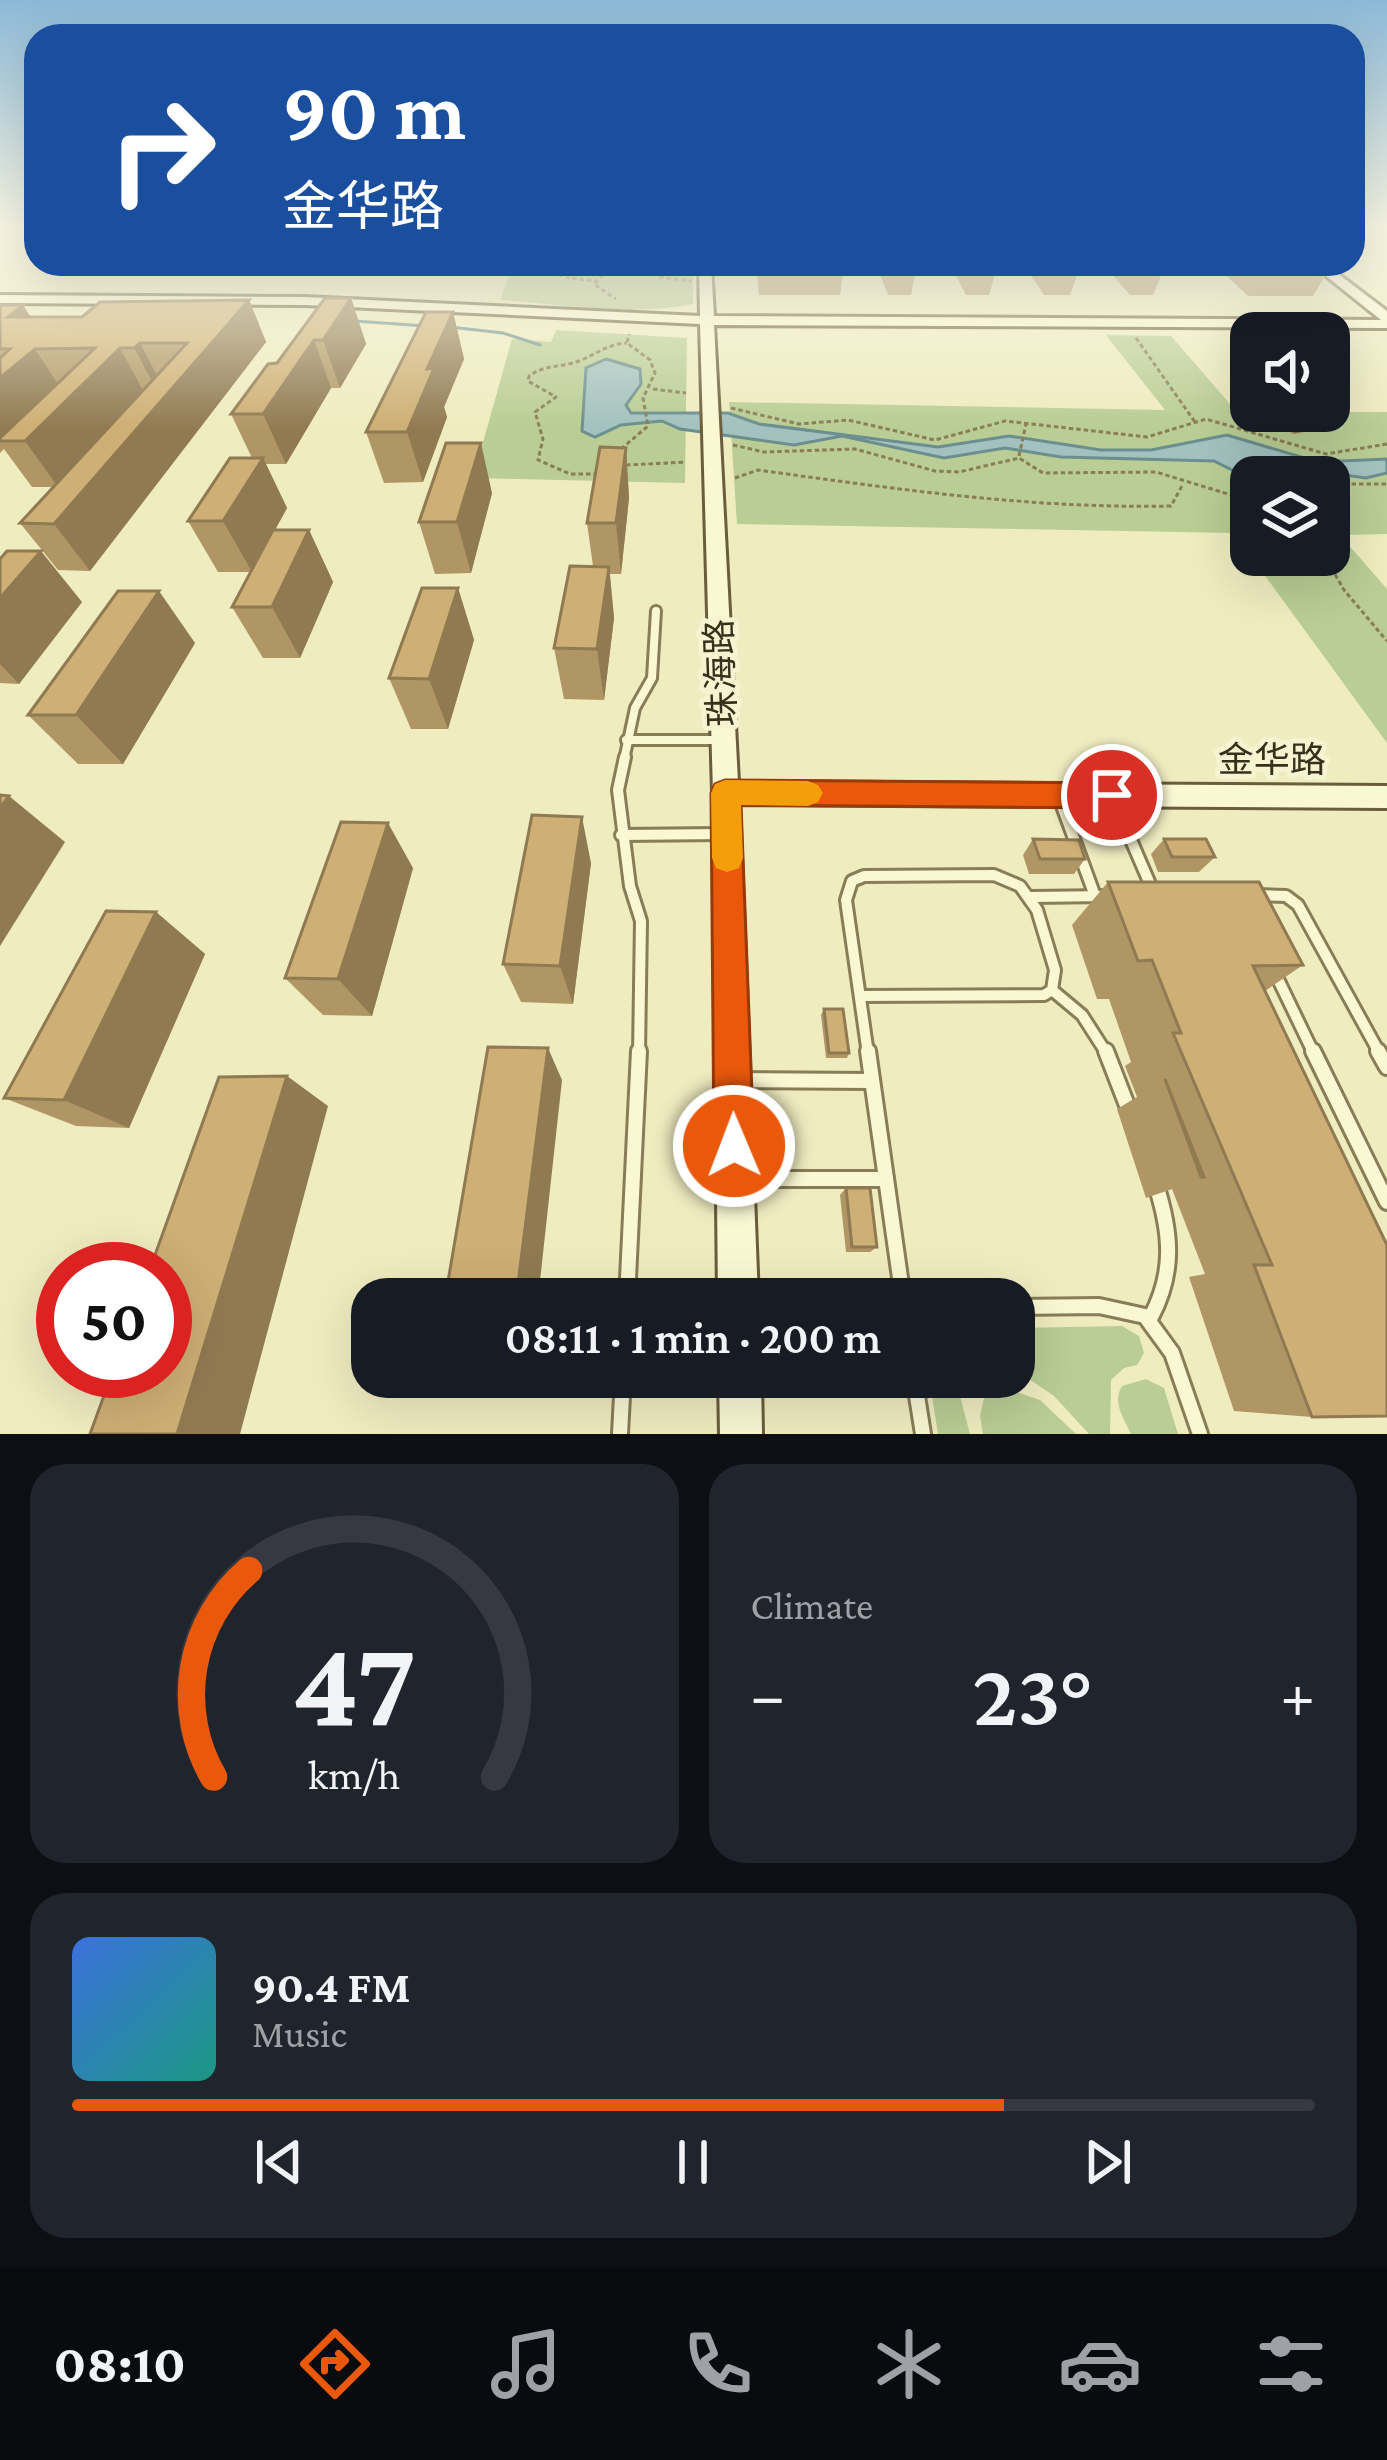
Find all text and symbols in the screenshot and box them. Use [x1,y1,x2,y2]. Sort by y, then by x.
text: 90 m [282,64,466,157]
icon: right [84,72,240,228]
text: 金华路 [282,177,444,237]
map controls [1230,312,1350,576]
button: sound [1230,312,1350,432]
button: layers [1230,456,1350,576]
street label: 珠海路 [699,618,743,728]
street label: 金华路 [1218,740,1326,780]
pin [1061,744,1163,846]
icon: arrive [1079,762,1145,828]
position arrow [671,1083,797,1209]
speed limit sign: 50 [36,1242,192,1398]
text: 08:11 · 1 min · 200 m [505,1313,881,1363]
text: Climate [751,1584,873,1627]
text: 47 [292,1614,417,1753]
text: 23° [973,1644,1093,1744]
text: − [751,1658,785,1731]
text: + [1280,1658,1315,1731]
text: km/h [308,1750,400,1797]
text: 90.4 FM [252,1962,410,2012]
text: Music [252,2012,347,2055]
icon: previous [246,2129,312,2195]
icon: pause [660,2129,726,2195]
icon: next [1075,2129,1141,2195]
icon: directions [293,2322,377,2406]
icon: music [484,2322,568,2406]
icon: phone [676,2322,760,2406]
icon: climate [867,2322,951,2406]
icon: car [1058,2322,1142,2406]
icon: filters [1249,2322,1333,2406]
text: 08:10 [54,2334,186,2394]

